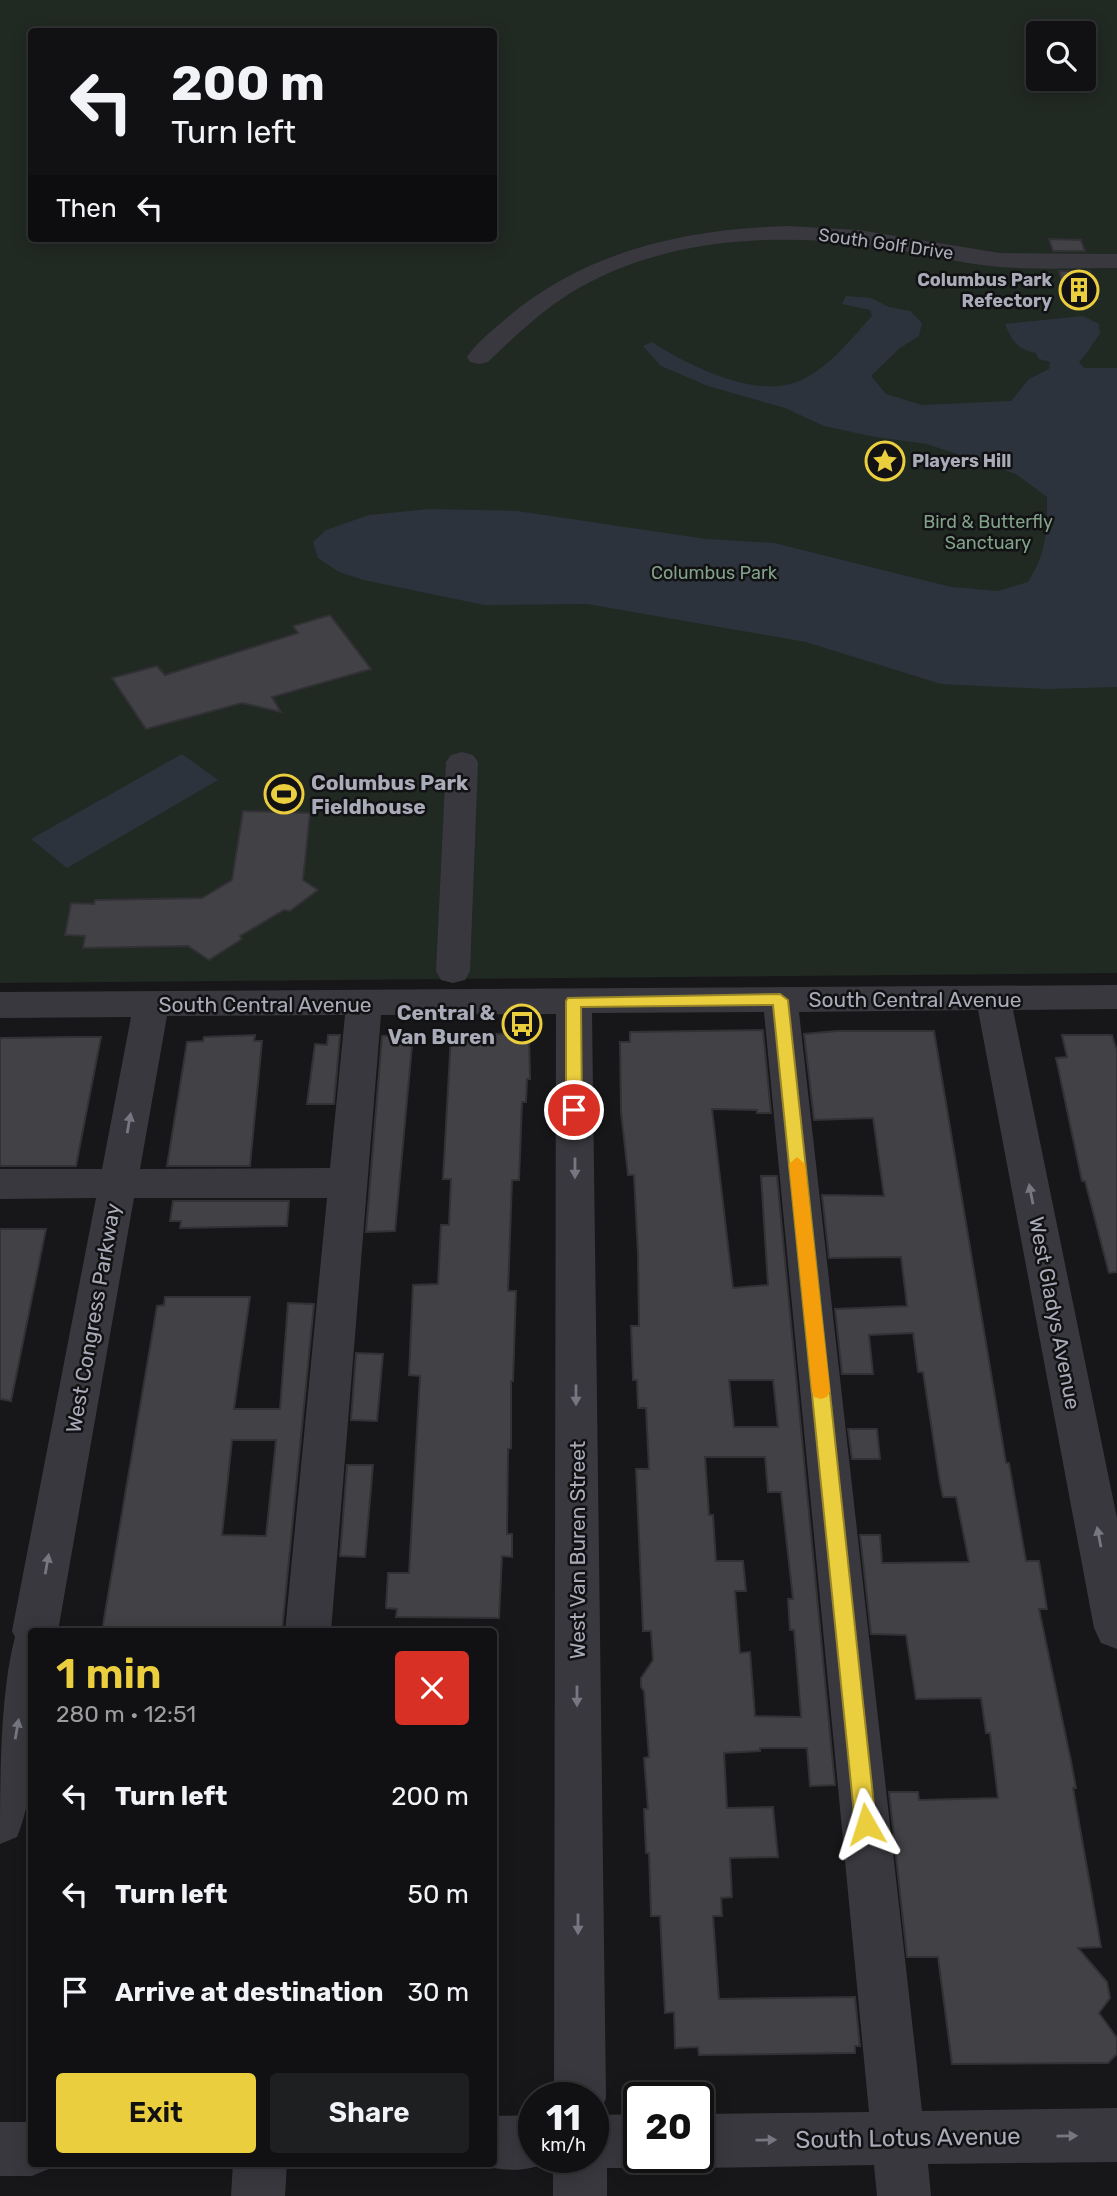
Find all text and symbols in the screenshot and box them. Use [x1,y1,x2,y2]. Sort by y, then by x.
map controls [1026,21,1096,91]
button: search [1026,21,1096,91]
text: 200 m [171,54,325,112]
icon: left [56,56,147,147]
text: Turn left [171,113,296,151]
icon: left [131,189,169,227]
text: Then [56,193,117,224]
street label: South Golf Drive [817,224,955,264]
place label: Columbus Park Refectory [917,269,1052,312]
building icon: Columbus Park Refectory [1058,269,1100,311]
place icon: Players Hill [864,440,906,482]
place label: Players Hill [912,450,1012,472]
park label: Bird & Butterfly Sanctuary [923,511,1053,554]
park label: Columbus Park [651,562,778,584]
place label: Columbus Park Fieldhouse [311,770,469,819]
sports icon: Columbus Park Fieldhouse [263,773,305,815]
street label: South Central Avenue [808,987,1022,1012]
street label: South Central Avenue [158,992,372,1017]
place label: Central & Van Buren [388,1000,495,1049]
bus stop icon: Central & Van Buren [501,1003,543,1045]
pin [544,1080,604,1140]
icon: arrive [555,1091,593,1129]
one-way arrow [124,1112,135,1134]
one-way arrow [569,1157,581,1179]
one-way arrow [1026,1183,1037,1205]
street label: West Congress Parkway [60,1201,126,1435]
street label: West Gladys Avenue [1024,1215,1086,1411]
one-way arrow [570,1384,582,1406]
street label: West Van Buren Street [565,1441,590,1659]
one-way arrow [1093,1526,1104,1548]
one-way arrow [42,1553,53,1575]
text: 1 min [56,1649,162,1699]
button: close [395,1651,469,1725]
one-way arrow [571,1685,583,1707]
text: 280 m · 12:51 [56,1700,196,1728]
one-way arrow [12,1718,23,1740]
icon: left [56,1777,94,1815]
text: Turn left [115,1781,227,1812]
text: 200 m [391,1781,469,1812]
position arrow [829,1787,903,1861]
icon: left [56,1875,94,1913]
text: Turn left [115,1879,227,1910]
text: 50 m [408,1879,469,1910]
one-way arrow [573,1913,584,1935]
icon: arrive [56,1973,94,2011]
text: Arrive at destination [115,1977,383,2008]
text: 30 m [407,1977,469,2008]
button: Exit [56,2073,256,2153]
button: Share [270,2073,469,2153]
speed limit sign: 20 [623,2082,714,2173]
text: 11 [546,2097,581,2139]
street label: South Lotus Avenue [795,2122,1021,2154]
one-way arrow [1057,2130,1079,2142]
text: km/h [541,2134,586,2156]
one-way arrow [756,2134,778,2146]

